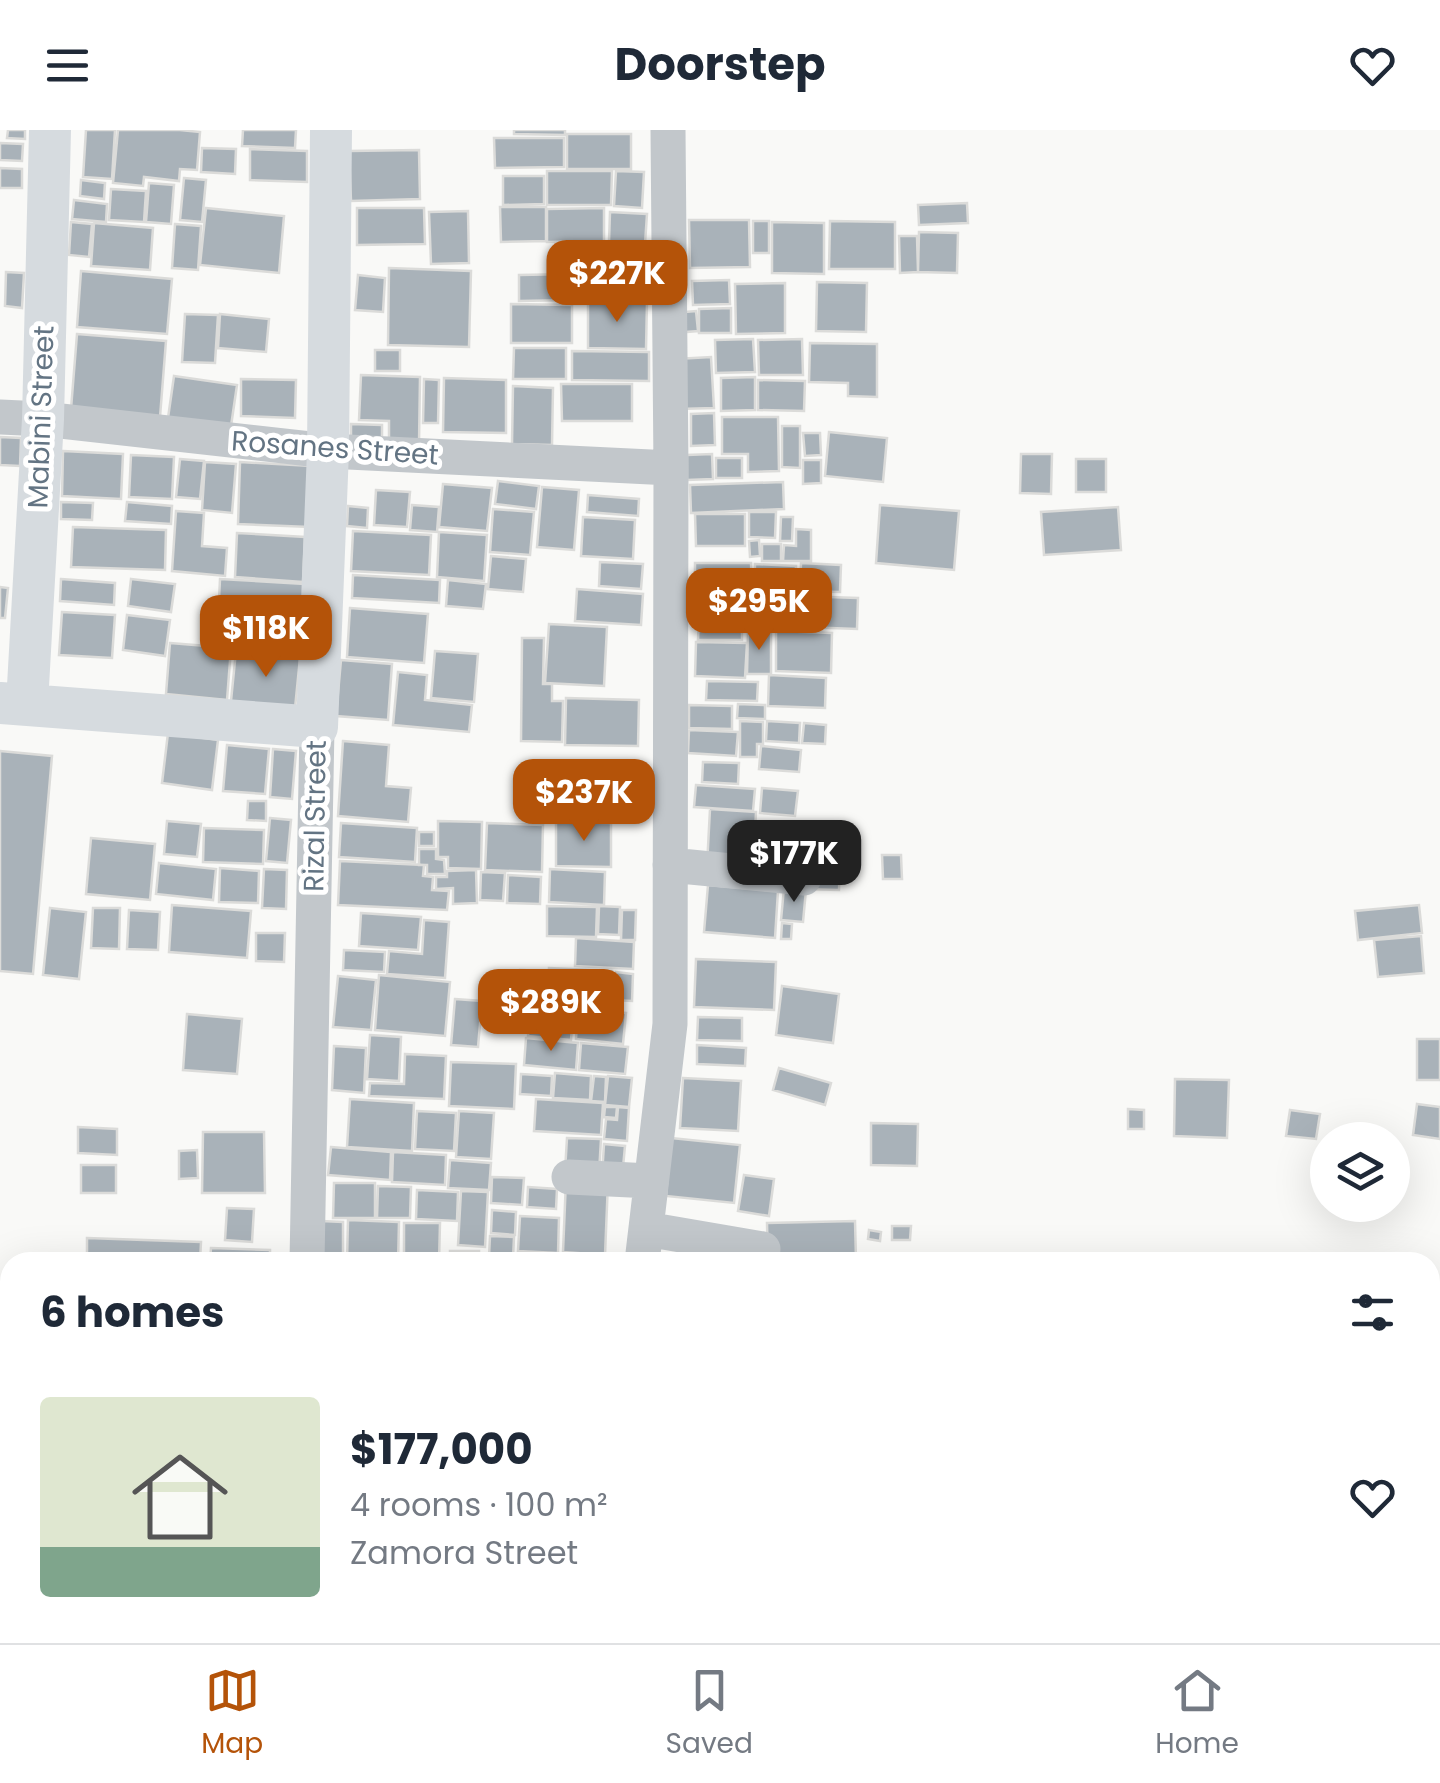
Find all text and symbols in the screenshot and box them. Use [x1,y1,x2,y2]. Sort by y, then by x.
text: Doorstep [615,33,825,96]
icon: menu [40,38,95,93]
icon: heart [1345,38,1400,93]
pin: $227K [547,240,687,325]
text: $227K [568,250,666,295]
street label: Mabini Street [18,325,64,509]
street label: Rosanes Street [230,421,440,475]
pin: $295K [689,568,829,653]
text: $295K [708,578,810,623]
pin: $118K [196,595,336,680]
text: $118K [222,605,310,650]
street label: Rizal Street [294,740,336,892]
pin: $237K [514,759,654,844]
text: $237K [535,769,633,814]
pin: $177K [724,820,864,905]
text: $177K [749,830,839,875]
pin: $289K [481,969,621,1054]
text: $289K [500,979,602,1024]
map controls [1310,1122,1410,1222]
button: layers [1310,1122,1410,1222]
text: 6 homes [40,1283,225,1342]
icon: filters [1345,1285,1400,1340]
text: $177,000 [350,1420,533,1479]
icon: home [120,1437,240,1557]
icon: heart [1345,1470,1400,1525]
text: 4 rooms · 100 m² [350,1482,608,1527]
text: Zamora Street [350,1530,578,1575]
tab: Map [201,1663,263,1765]
tab: Saved [666,1663,753,1765]
tab: Home [1155,1663,1239,1765]

